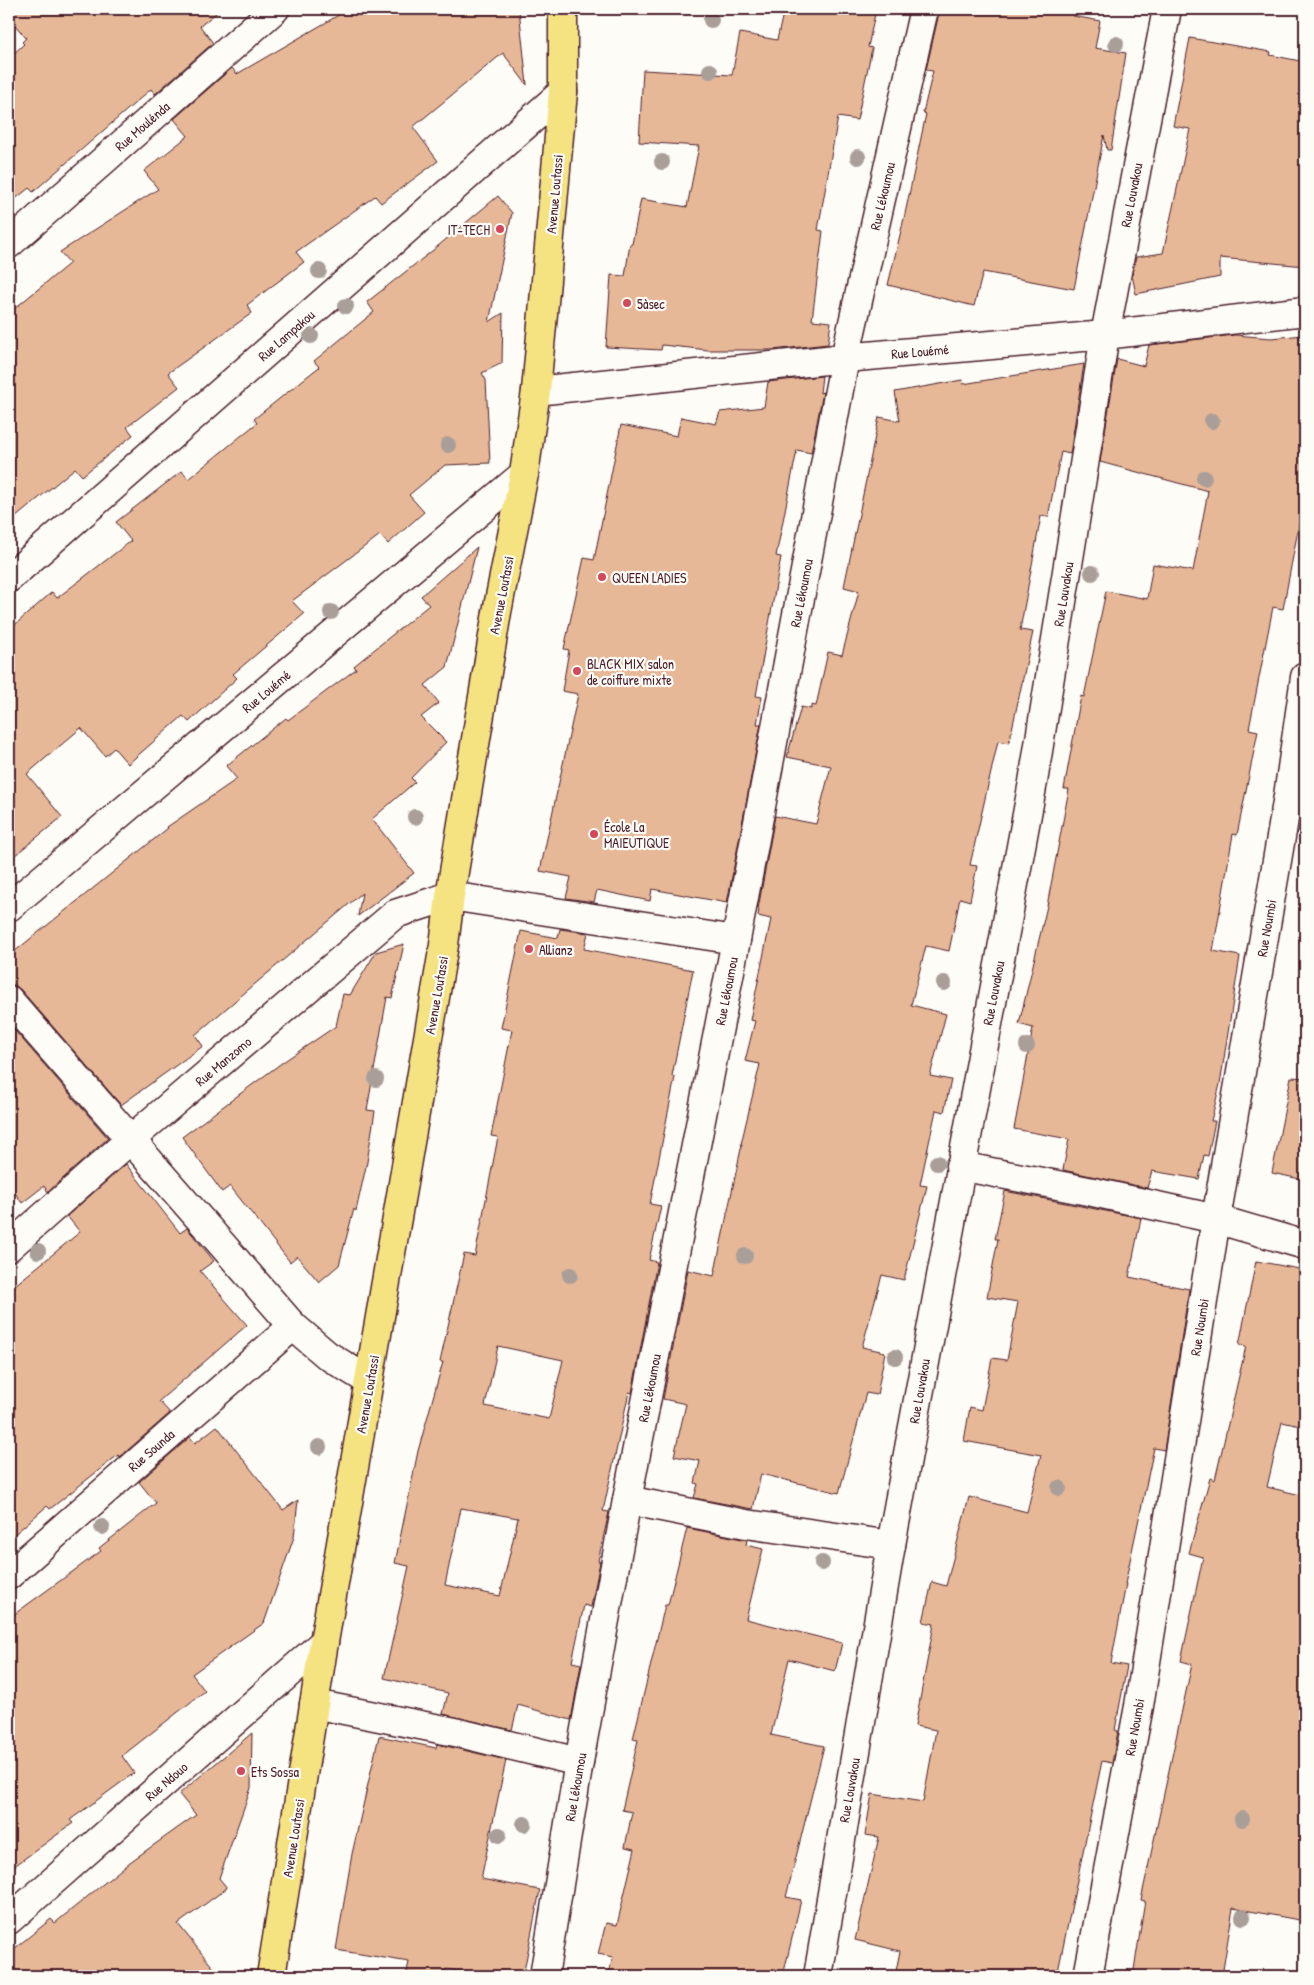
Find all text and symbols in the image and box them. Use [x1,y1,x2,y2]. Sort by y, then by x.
street label: Rue Moulénda [111,97,174,155]
street label: Avenue Loutassi [541,154,567,234]
street label: Rue Lékoumou [865,160,899,232]
street label: Rue Louvakou [1115,161,1147,229]
place label: IT-TECH [448,220,490,239]
marker: IT-TECH [494,223,506,235]
place label: 5àsec [637,294,665,313]
marker: 5àsec [621,297,633,309]
street label: Rue Lampakou [254,305,319,366]
street label: Rue Louémé [890,339,950,363]
street label: Avenue Loutassi [484,554,518,636]
street label: Rue Lékoumou [785,557,817,629]
street label: Rue Louvakou [1049,560,1078,628]
place label: QUEEN LADIES [612,568,687,587]
marker: QUEEN LADIES [596,571,608,583]
place label: BLACK MIX salon de coiffure mixte [587,654,674,689]
street label: Rue Louémé [238,665,295,717]
marker: BLACK MIX salon de coiffure mixte [571,665,583,677]
place label: École La MAIEUTIQUE [604,817,669,852]
marker: École La MAIEUTIQUE [588,828,600,840]
street label: Rue Noumbi [1252,898,1280,958]
place label: Allianz [539,940,573,959]
marker: Allianz [523,943,535,955]
street label: Avenue Loutassi [420,954,452,1036]
street label: Rue Lékoumou [710,955,742,1027]
street label: Rue Louvakou [977,959,1009,1027]
street label: Rue Manzomo [191,1032,255,1090]
street label: Rue Noumbi [1185,1297,1213,1357]
street label: Rue Lékoumou [633,1352,665,1424]
street label: Avenue Loutassi [351,1353,383,1435]
street label: Rue Louvakou [904,1357,934,1425]
street label: Rue Sounda [124,1424,179,1475]
street label: Rue Noumbi [1120,1697,1148,1757]
street label: Rue Lékoumou [560,1751,590,1823]
street label: Rue Louvakou [834,1756,864,1824]
street label: Rue Ndouo [141,1757,192,1805]
place label: Ets Sossa [251,1762,299,1781]
marker: Ets Sossa [235,1765,247,1777]
street label: Avenue Loutassi [277,1797,309,1879]

